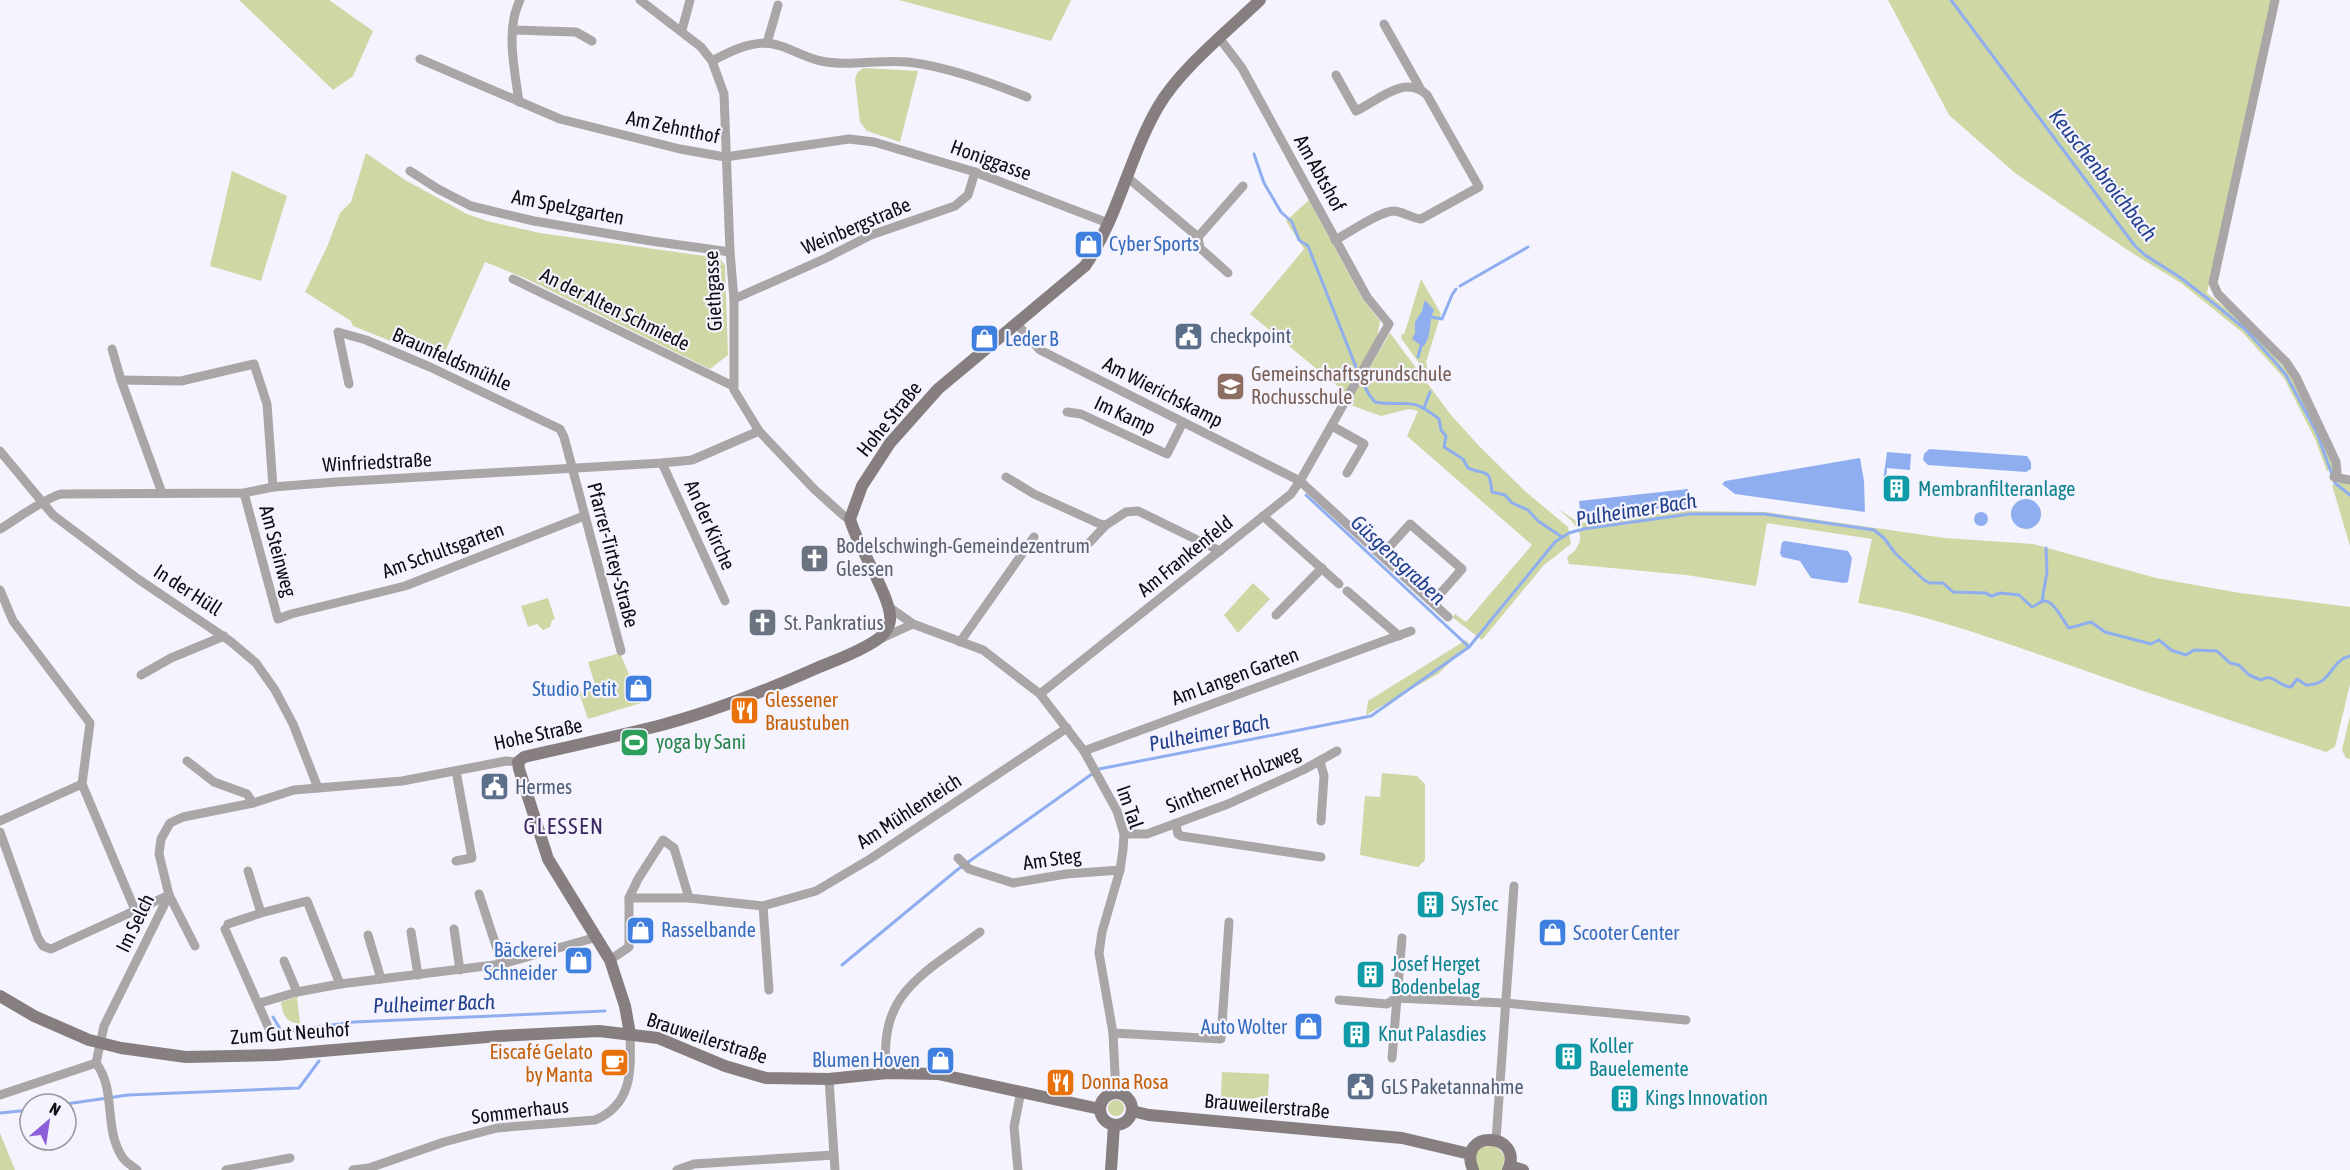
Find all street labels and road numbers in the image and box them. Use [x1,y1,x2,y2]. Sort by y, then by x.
street label: Am Zehnthof [624,105,722,148]
street label: Am Abtshof [1290,131,1351,215]
street label: Honiggasse [948,134,1035,185]
street label: Am Spelzgarten [510,184,626,229]
street label: Weinbergstraße [798,192,914,259]
street label: Giethgasse [699,250,726,332]
street label: An der Alten Schmiede [537,262,694,355]
street label: Braunfeldsmühle [389,322,515,395]
street label: Am Wierichskamp [1099,351,1227,432]
street label: Hohe Straße [851,376,926,461]
street label: Im Kamp [1091,390,1159,439]
street label: Winfriedstraße [322,447,432,476]
street label: An der Kirche [680,476,740,573]
street label: Pfarrer-Tirtey-Straße [583,480,644,630]
street label: Am Steinweg [255,503,302,599]
street label: Am Frankenfeld [1133,510,1237,601]
street label: Am Schultsgarten [379,517,507,582]
street label: In der Hüll [150,559,227,620]
street label: Am Langen Garten [1168,642,1301,709]
street label: Hohe Straße [491,713,584,754]
street label: Sintherner Holzweg [1162,740,1304,817]
street label: Am Mühlenteich [852,768,965,853]
street label: Im Tal [1112,782,1149,832]
street label: Am Steg [1021,843,1083,874]
street label: Im Selch [111,890,158,956]
street label: Brauweilerstraße [644,1007,770,1068]
street label: Zum Gut Neuhof [229,1017,351,1048]
street label: Brauweilerstraße [1204,1089,1331,1122]
street label: Sommerhaus [470,1093,570,1128]

